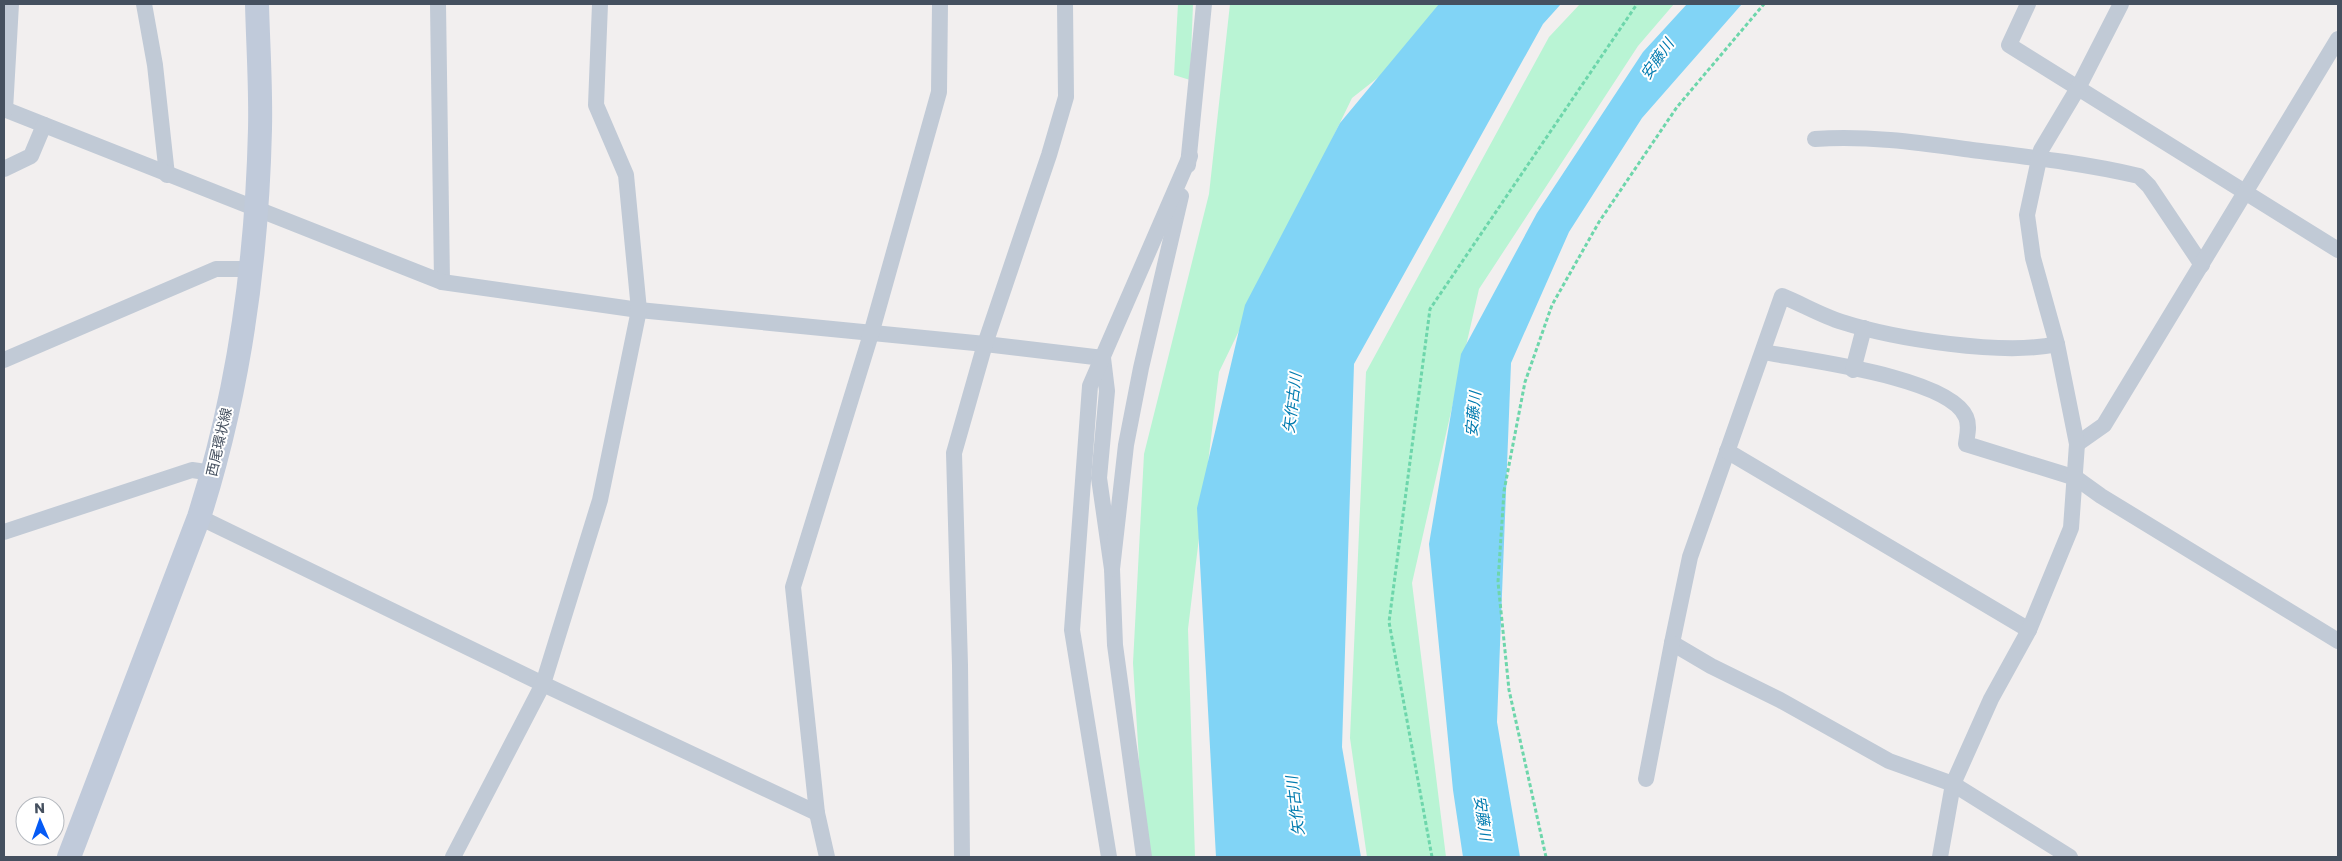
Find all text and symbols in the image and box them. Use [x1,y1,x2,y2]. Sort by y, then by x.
water label: 安藤川 [1635,33,1680,83]
water label: 矢作古川 [1278,370,1306,434]
water label: 安藤川 [1461,389,1486,437]
street label: 西尾環状線 [201,406,237,478]
water label: 矢作古川 [1281,773,1309,837]
water label: 安藤川 [1469,794,1497,844]
north arrow [15,796,65,846]
text: N [34,798,45,818]

